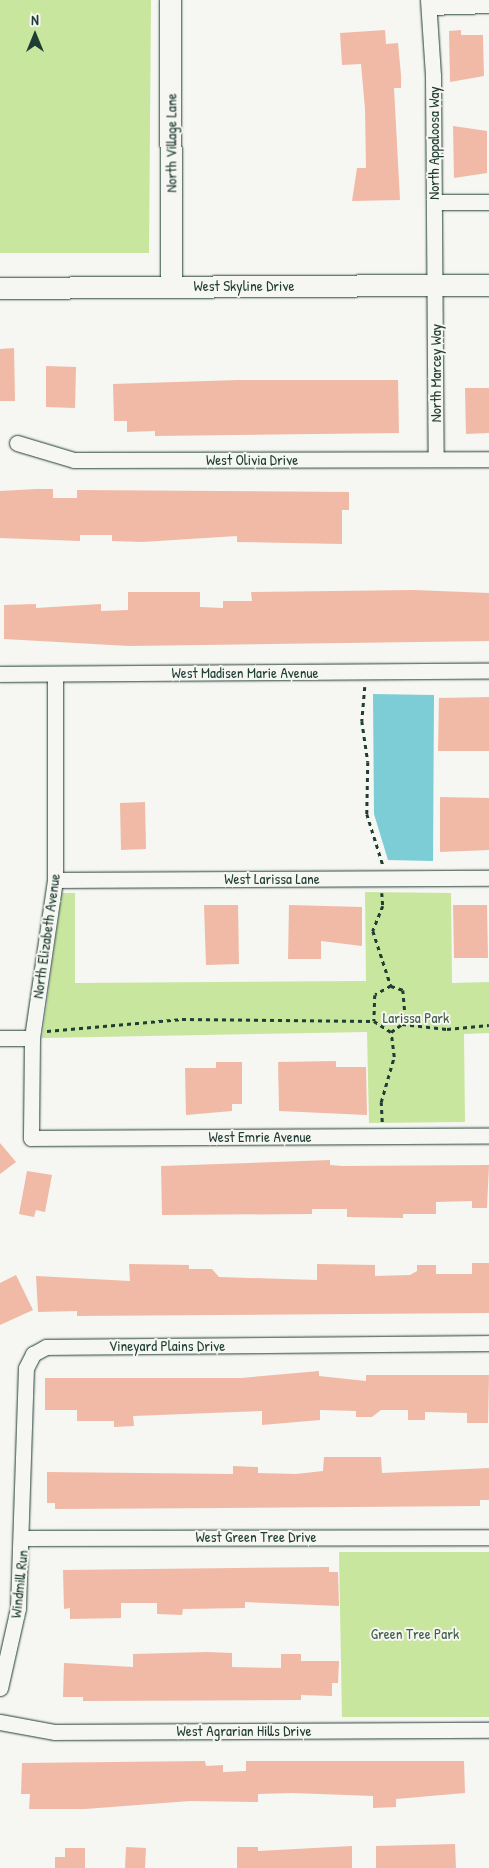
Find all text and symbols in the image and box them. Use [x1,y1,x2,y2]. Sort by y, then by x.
north arrow [10,10,60,60]
text: N [31,10,39,29]
street label: North Appaloosa Way [425,86,443,200]
street label: North Village Lane [162,93,180,193]
street label: West Skyline Drive [194,277,294,295]
street label: North Marcey Way [427,324,445,422]
street label: West Olivia Drive [206,451,298,469]
street label: West Madisen Marie Avenue [172,664,318,682]
street label: West Larissa Lane [224,870,320,888]
street label: North Elizabeth Avenue [28,872,64,1000]
park label: Larissa Park [383,1009,449,1027]
street label: West Emrie Avenue [208,1128,312,1146]
street label: Vineyard Plains Drive [109,1337,225,1355]
street label: West Green Tree Drive [195,1528,317,1546]
street label: Windmill Run [6,1549,32,1619]
park label: Green Tree Park [371,1625,459,1643]
street label: West Agrarian Hills Drive [177,1722,311,1740]

